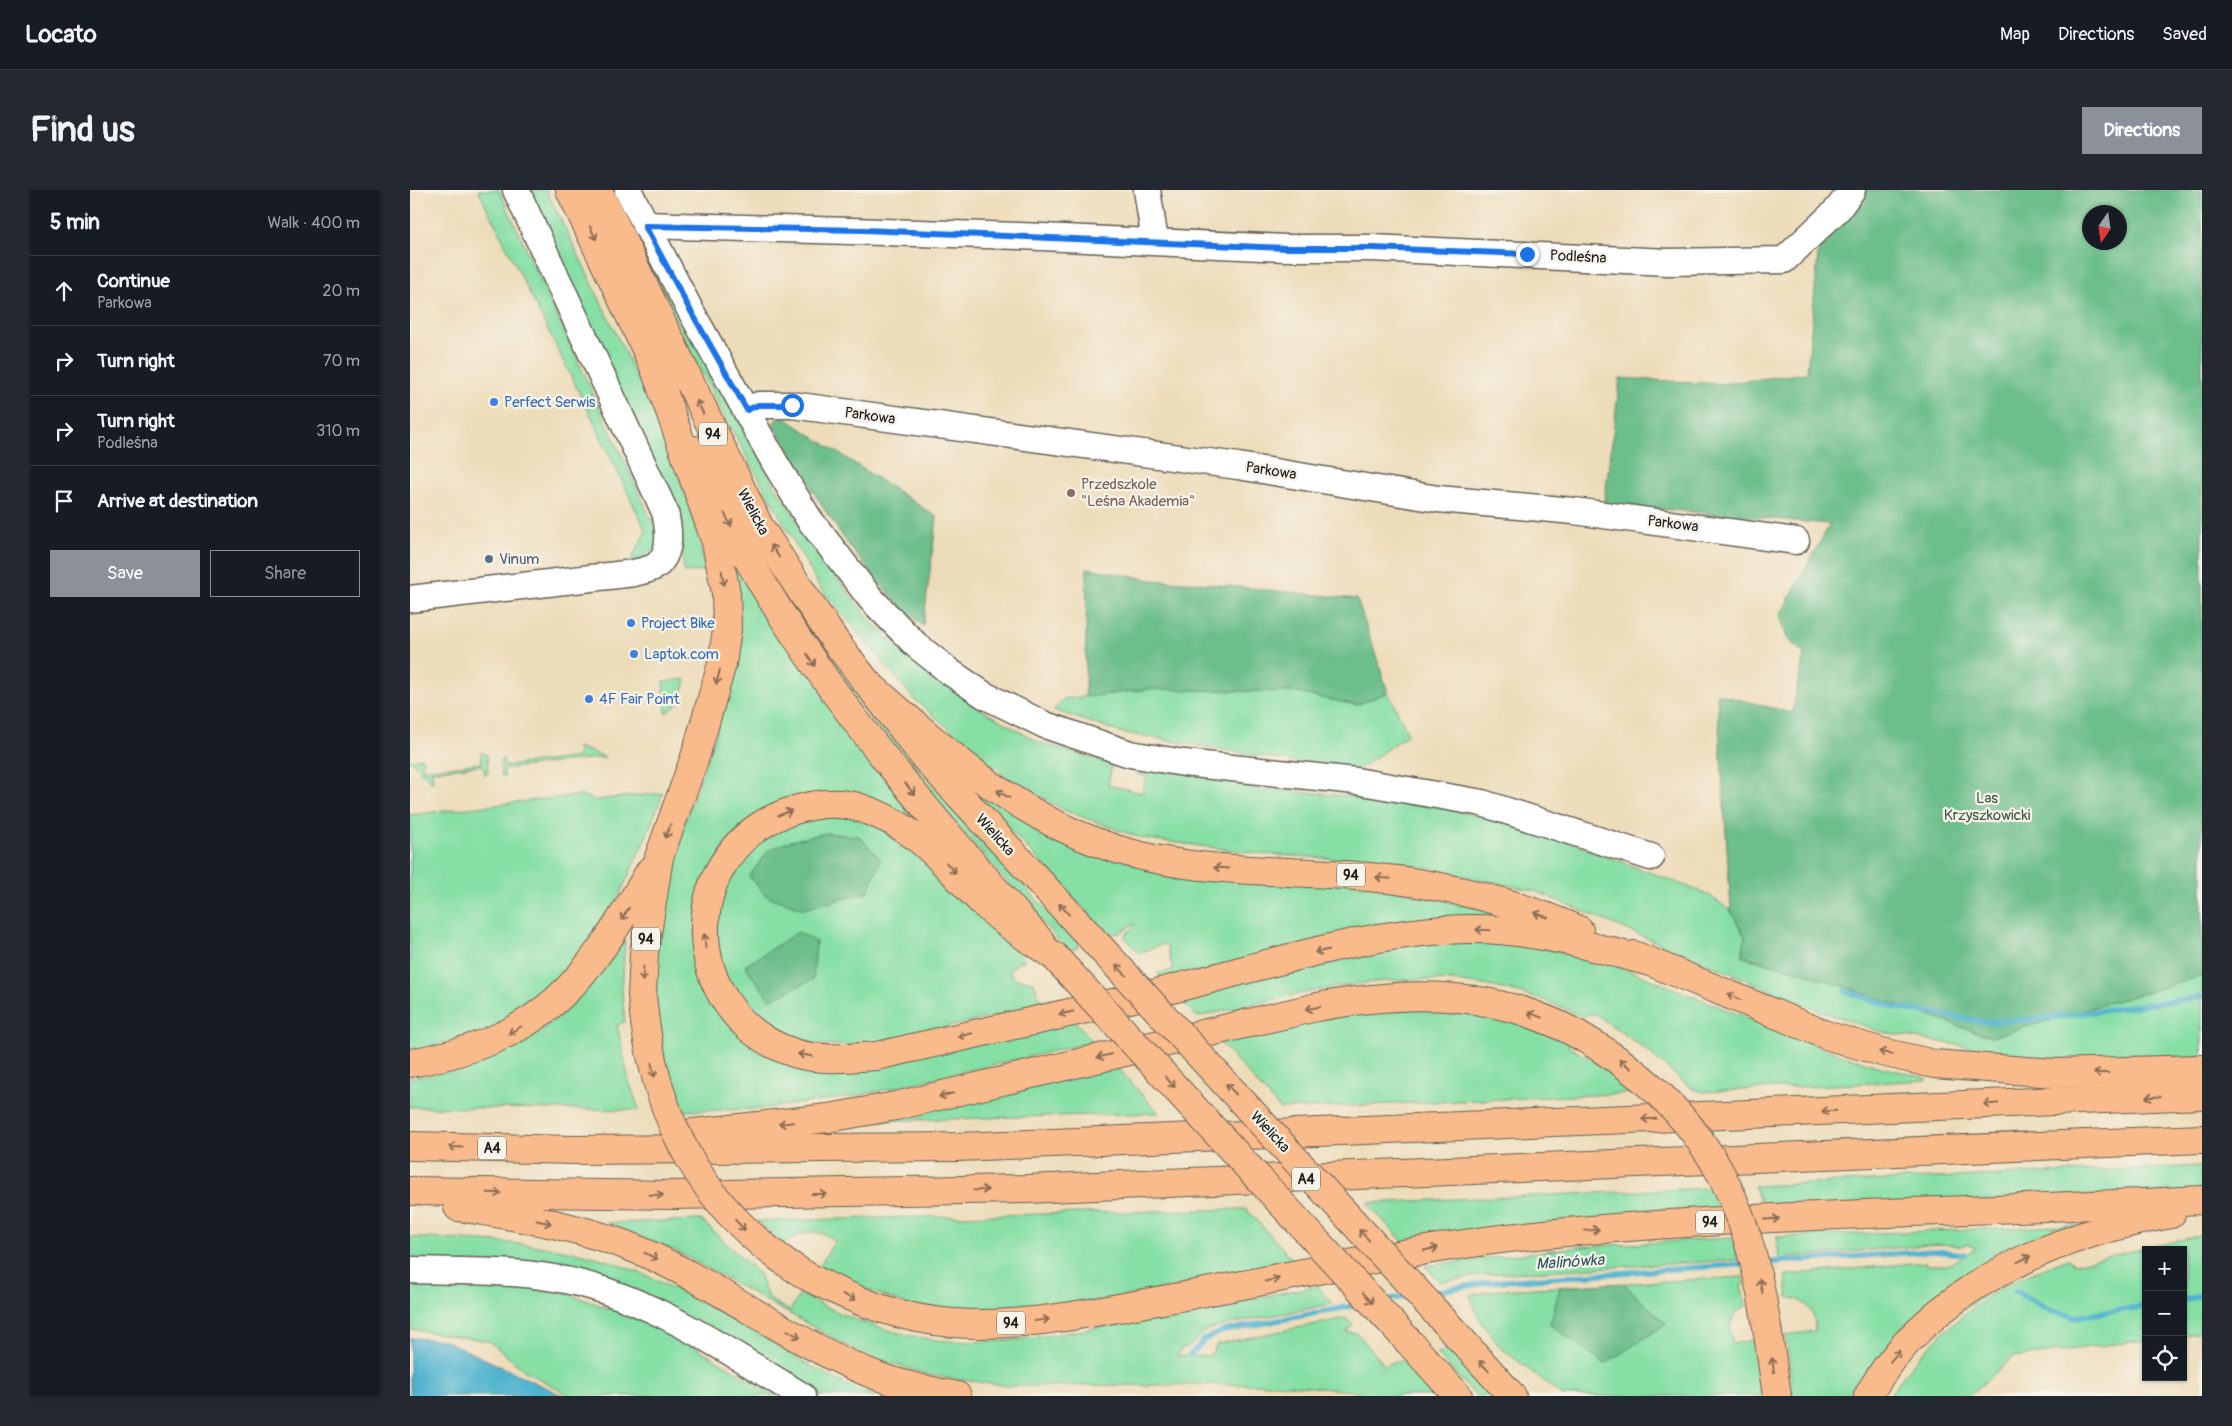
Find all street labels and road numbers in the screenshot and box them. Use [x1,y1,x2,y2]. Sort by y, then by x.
street label: Podleśna [1549,246,1607,268]
street label: Parkowa [843,403,897,429]
road number: 94 [699,422,727,445]
street label: Parkowa [1244,458,1298,484]
street label: Wielicka [733,485,773,539]
street label: Parkowa [1646,511,1700,537]
street label: Wielicka [971,810,1019,860]
road number: 94 [1337,864,1365,886]
road number: 94 [632,928,660,951]
street label: Wielicka [1246,1107,1294,1157]
road number: A4 [478,1136,506,1160]
road number: A4 [1292,1168,1320,1191]
road number: 94 [1696,1210,1724,1234]
road number: 94 [997,1312,1025,1334]

